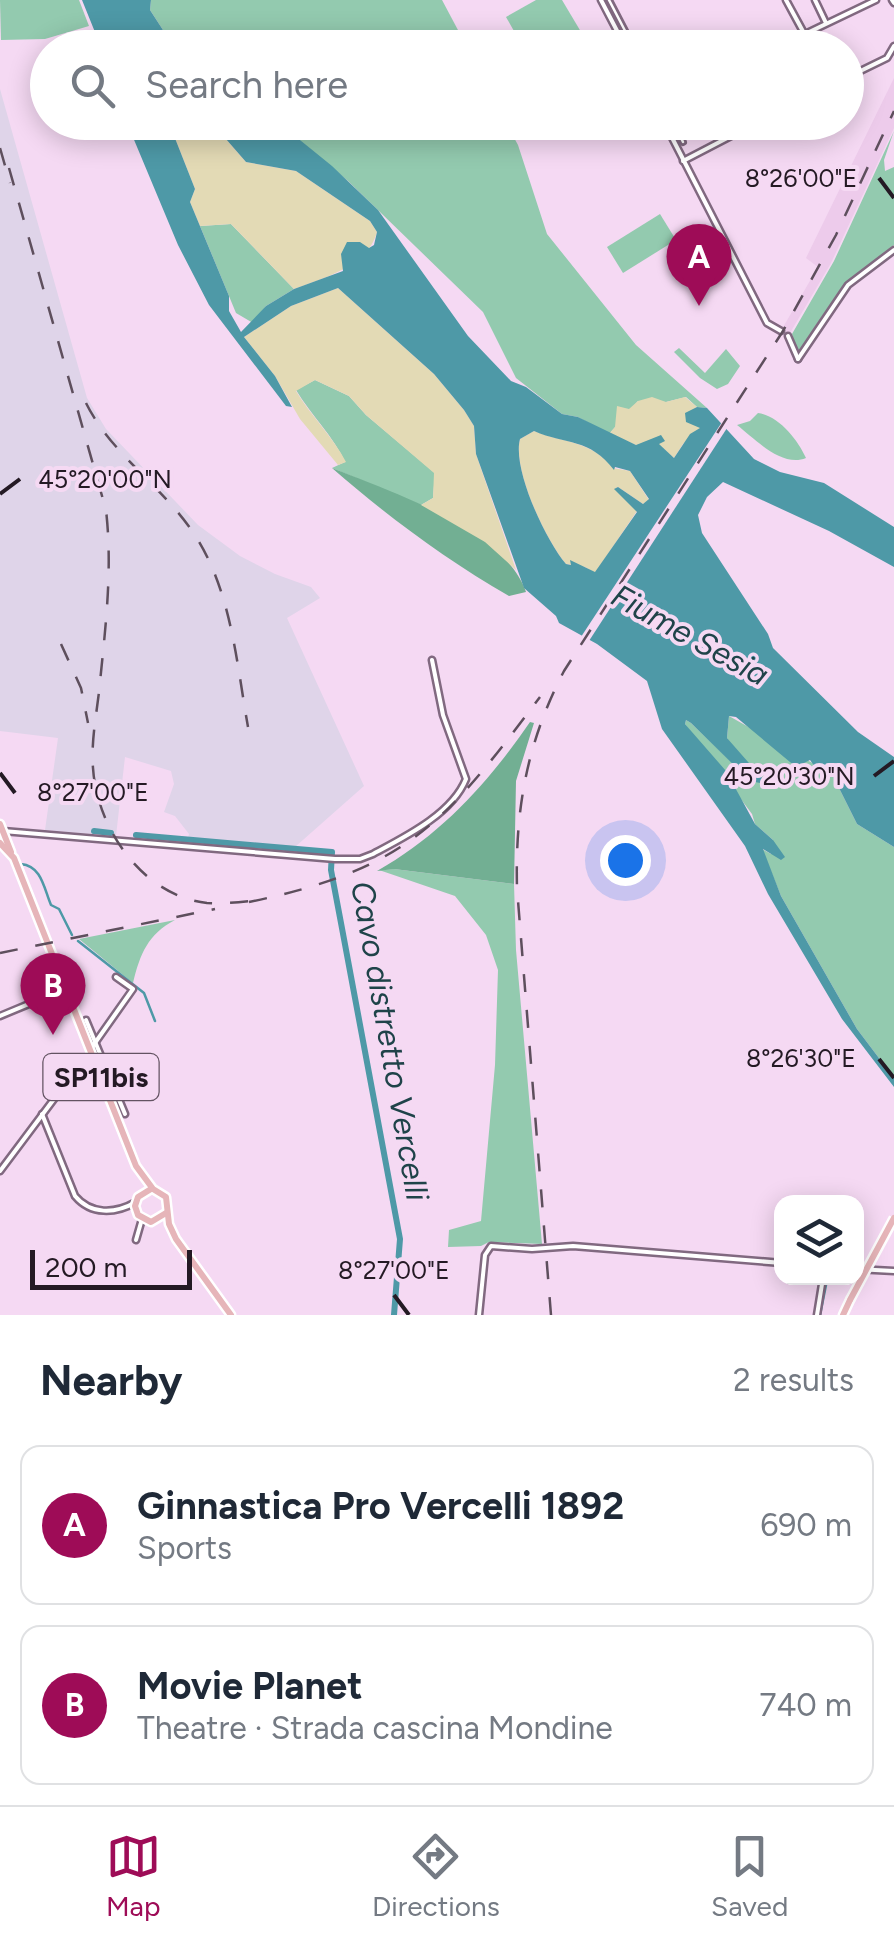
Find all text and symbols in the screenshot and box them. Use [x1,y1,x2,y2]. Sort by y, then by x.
search box [30,30,864,140]
icon: search [65,58,120,113]
text: Search here [145,62,348,108]
text: 8°26'00"E [745,163,857,193]
pin: A [666,224,732,306]
text: 45°20'00"N [38,464,172,494]
water label: Fiume Sesia [605,576,775,694]
text: 45°20'30"N [723,761,855,791]
text: 8°27'00"E [37,777,149,807]
your location [600,835,651,886]
water label: Cavo distretto Vercelli [343,878,437,1204]
pin: B [20,952,86,1035]
text: 8°26'30"E [746,1043,856,1073]
road number: SP11bis [44,1054,158,1100]
map controls [774,1195,864,1285]
button: layers [774,1195,864,1285]
scale bar [30,1245,192,1290]
text: 200 m [45,1250,127,1284]
text: 8°27'00"E [338,1255,450,1285]
text: Nearby [40,1355,182,1406]
text: 2 results [733,1361,854,1399]
text: Ginnastica Pro Vercelli 1892 [137,1483,624,1529]
text: A [63,1506,86,1544]
text: 690 m [760,1506,852,1544]
text: Sports [137,1529,232,1567]
text: Movie Planet [137,1663,362,1709]
text: B [65,1686,84,1724]
text: 740 m [759,1686,852,1724]
text: Theatre · Strada cascina Mondine [137,1709,613,1747]
tab: Map [106,1829,161,1923]
tab: Directions [372,1829,500,1923]
tab: Saved [711,1829,788,1923]

